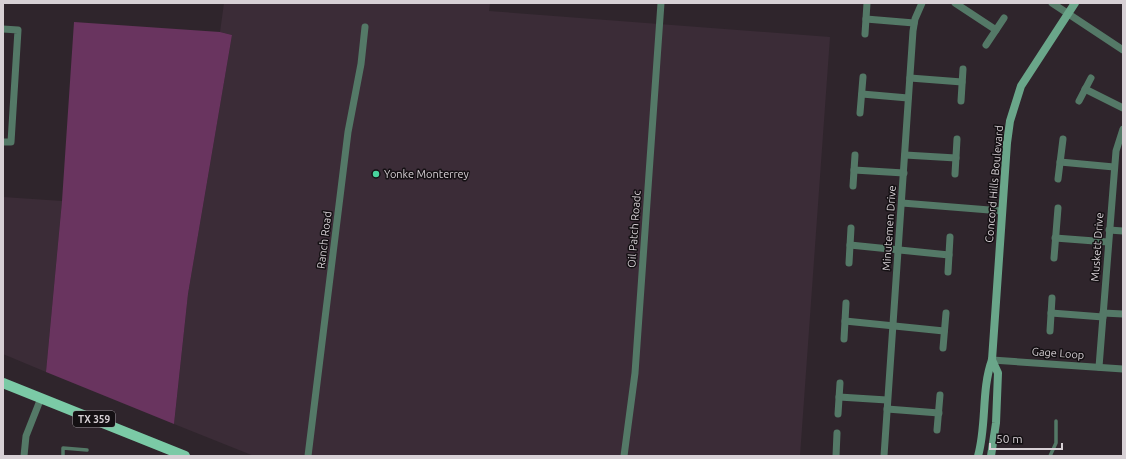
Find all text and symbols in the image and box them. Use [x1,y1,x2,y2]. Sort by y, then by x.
street label: Concord Hills Boulevard [983,125,1005,243]
place label: Yonke Monterrey [384,168,470,180]
marker: Yonke Monterrey [371,169,381,179]
street label: Minutemen Drive [880,185,898,271]
street label: Oil Patch Roadc [625,190,643,268]
street label: Ranch Road [315,210,333,270]
street label: Muskett Drive [1089,212,1105,282]
street label: Gage Loop [1031,345,1085,361]
road number: TX 359 [73,411,115,427]
scale bar [990,425,1062,451]
text: 50 m [996,432,1023,445]

